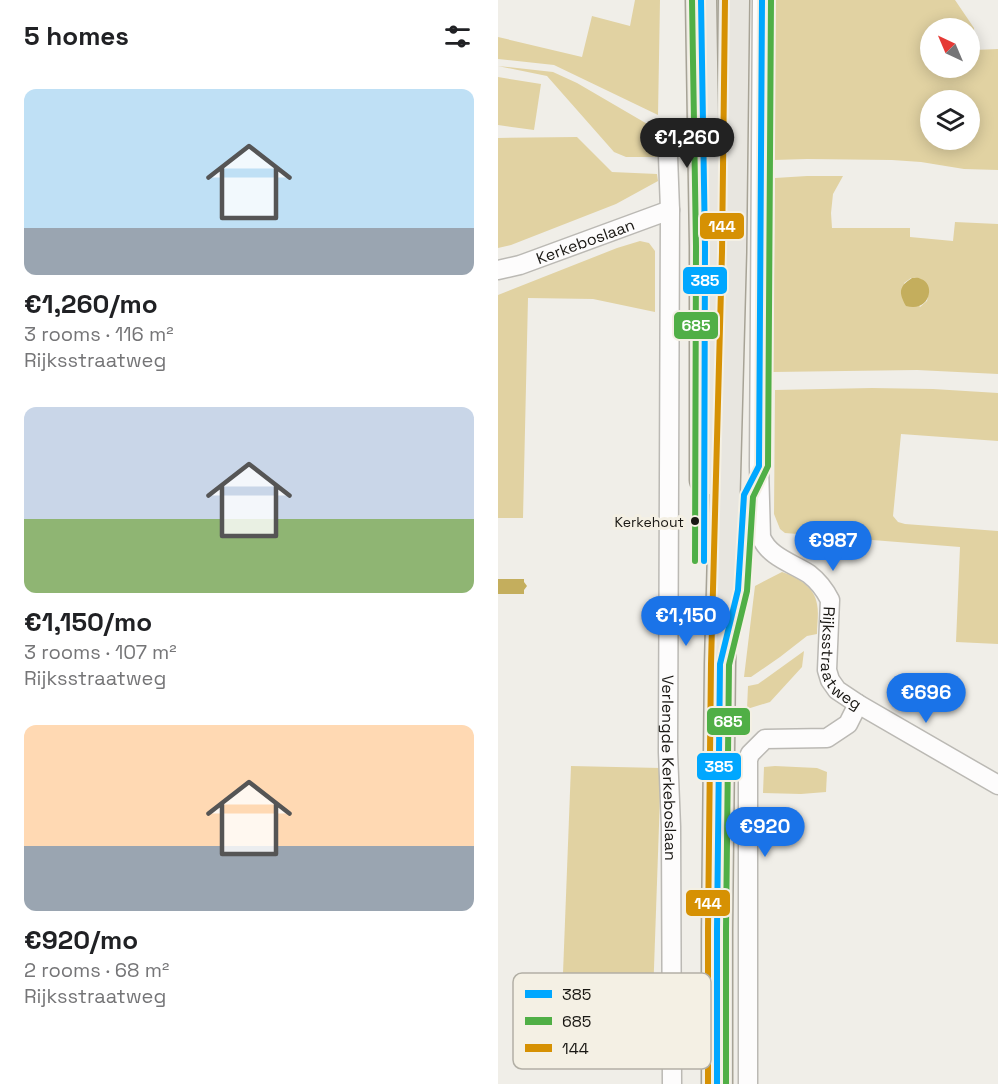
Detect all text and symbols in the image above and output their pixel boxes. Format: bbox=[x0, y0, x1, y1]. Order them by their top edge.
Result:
north arrow bbox=[920, 18, 980, 78]
map controls bbox=[920, 18, 980, 150]
text: 5 homes bbox=[24, 19, 129, 53]
icon: filters bbox=[441, 20, 474, 53]
button: layers bbox=[920, 90, 980, 150]
pin: €1,260 bbox=[638, 118, 736, 169]
text: €1,260 bbox=[654, 124, 720, 150]
icon: home bbox=[195, 128, 303, 236]
line badge: 144 bbox=[699, 212, 745, 240]
street label: Kerkeboslaan bbox=[533, 214, 638, 269]
text: 144 bbox=[708, 216, 736, 237]
line badge: 385 bbox=[682, 266, 728, 295]
text: 385 bbox=[691, 270, 720, 291]
text: €1,260/mo bbox=[24, 287, 158, 321]
line badge: 685 bbox=[673, 311, 719, 340]
text: 685 bbox=[681, 315, 711, 336]
text: 3 rooms · 116 m² bbox=[24, 321, 174, 347]
text: Rijksstraatweg bbox=[24, 347, 166, 373]
icon: home bbox=[195, 446, 303, 554]
place label: Kerkehout bbox=[614, 513, 684, 531]
marker: Kerkehout bbox=[689, 515, 701, 527]
pin: €987 bbox=[797, 521, 869, 572]
text: €987 bbox=[809, 527, 857, 553]
pin: €1,150 bbox=[637, 596, 735, 647]
text: €1,150 bbox=[655, 602, 717, 628]
text: €1,150/mo bbox=[24, 605, 152, 639]
street label: Rijksstraatweg bbox=[816, 606, 866, 715]
text: 3 rooms · 107 m² bbox=[24, 639, 177, 665]
text: Rijksstraatweg bbox=[24, 665, 166, 691]
pin: €696 bbox=[890, 673, 962, 724]
street label: Verlengde Kerkeboslaan bbox=[657, 675, 681, 861]
text: €696 bbox=[901, 679, 951, 705]
line badge: 685 bbox=[706, 707, 751, 736]
text: 685 bbox=[713, 711, 743, 732]
line badge: 385 bbox=[696, 752, 742, 781]
text: 385 bbox=[705, 756, 734, 777]
icon: home bbox=[195, 764, 303, 872]
pin: €920 bbox=[729, 807, 801, 858]
text: €920 bbox=[740, 813, 790, 839]
line badge: 144 bbox=[685, 889, 731, 917]
text: 144 bbox=[694, 893, 722, 914]
text: €920/mo bbox=[24, 923, 138, 957]
text: 2 rooms · 68 m² bbox=[24, 957, 169, 983]
legend bbox=[513, 973, 711, 1069]
text: Rijksstraatweg bbox=[24, 983, 166, 1009]
text: 385 bbox=[562, 984, 591, 1005]
text: 685 bbox=[562, 1011, 591, 1032]
text: 144 bbox=[562, 1038, 589, 1059]

